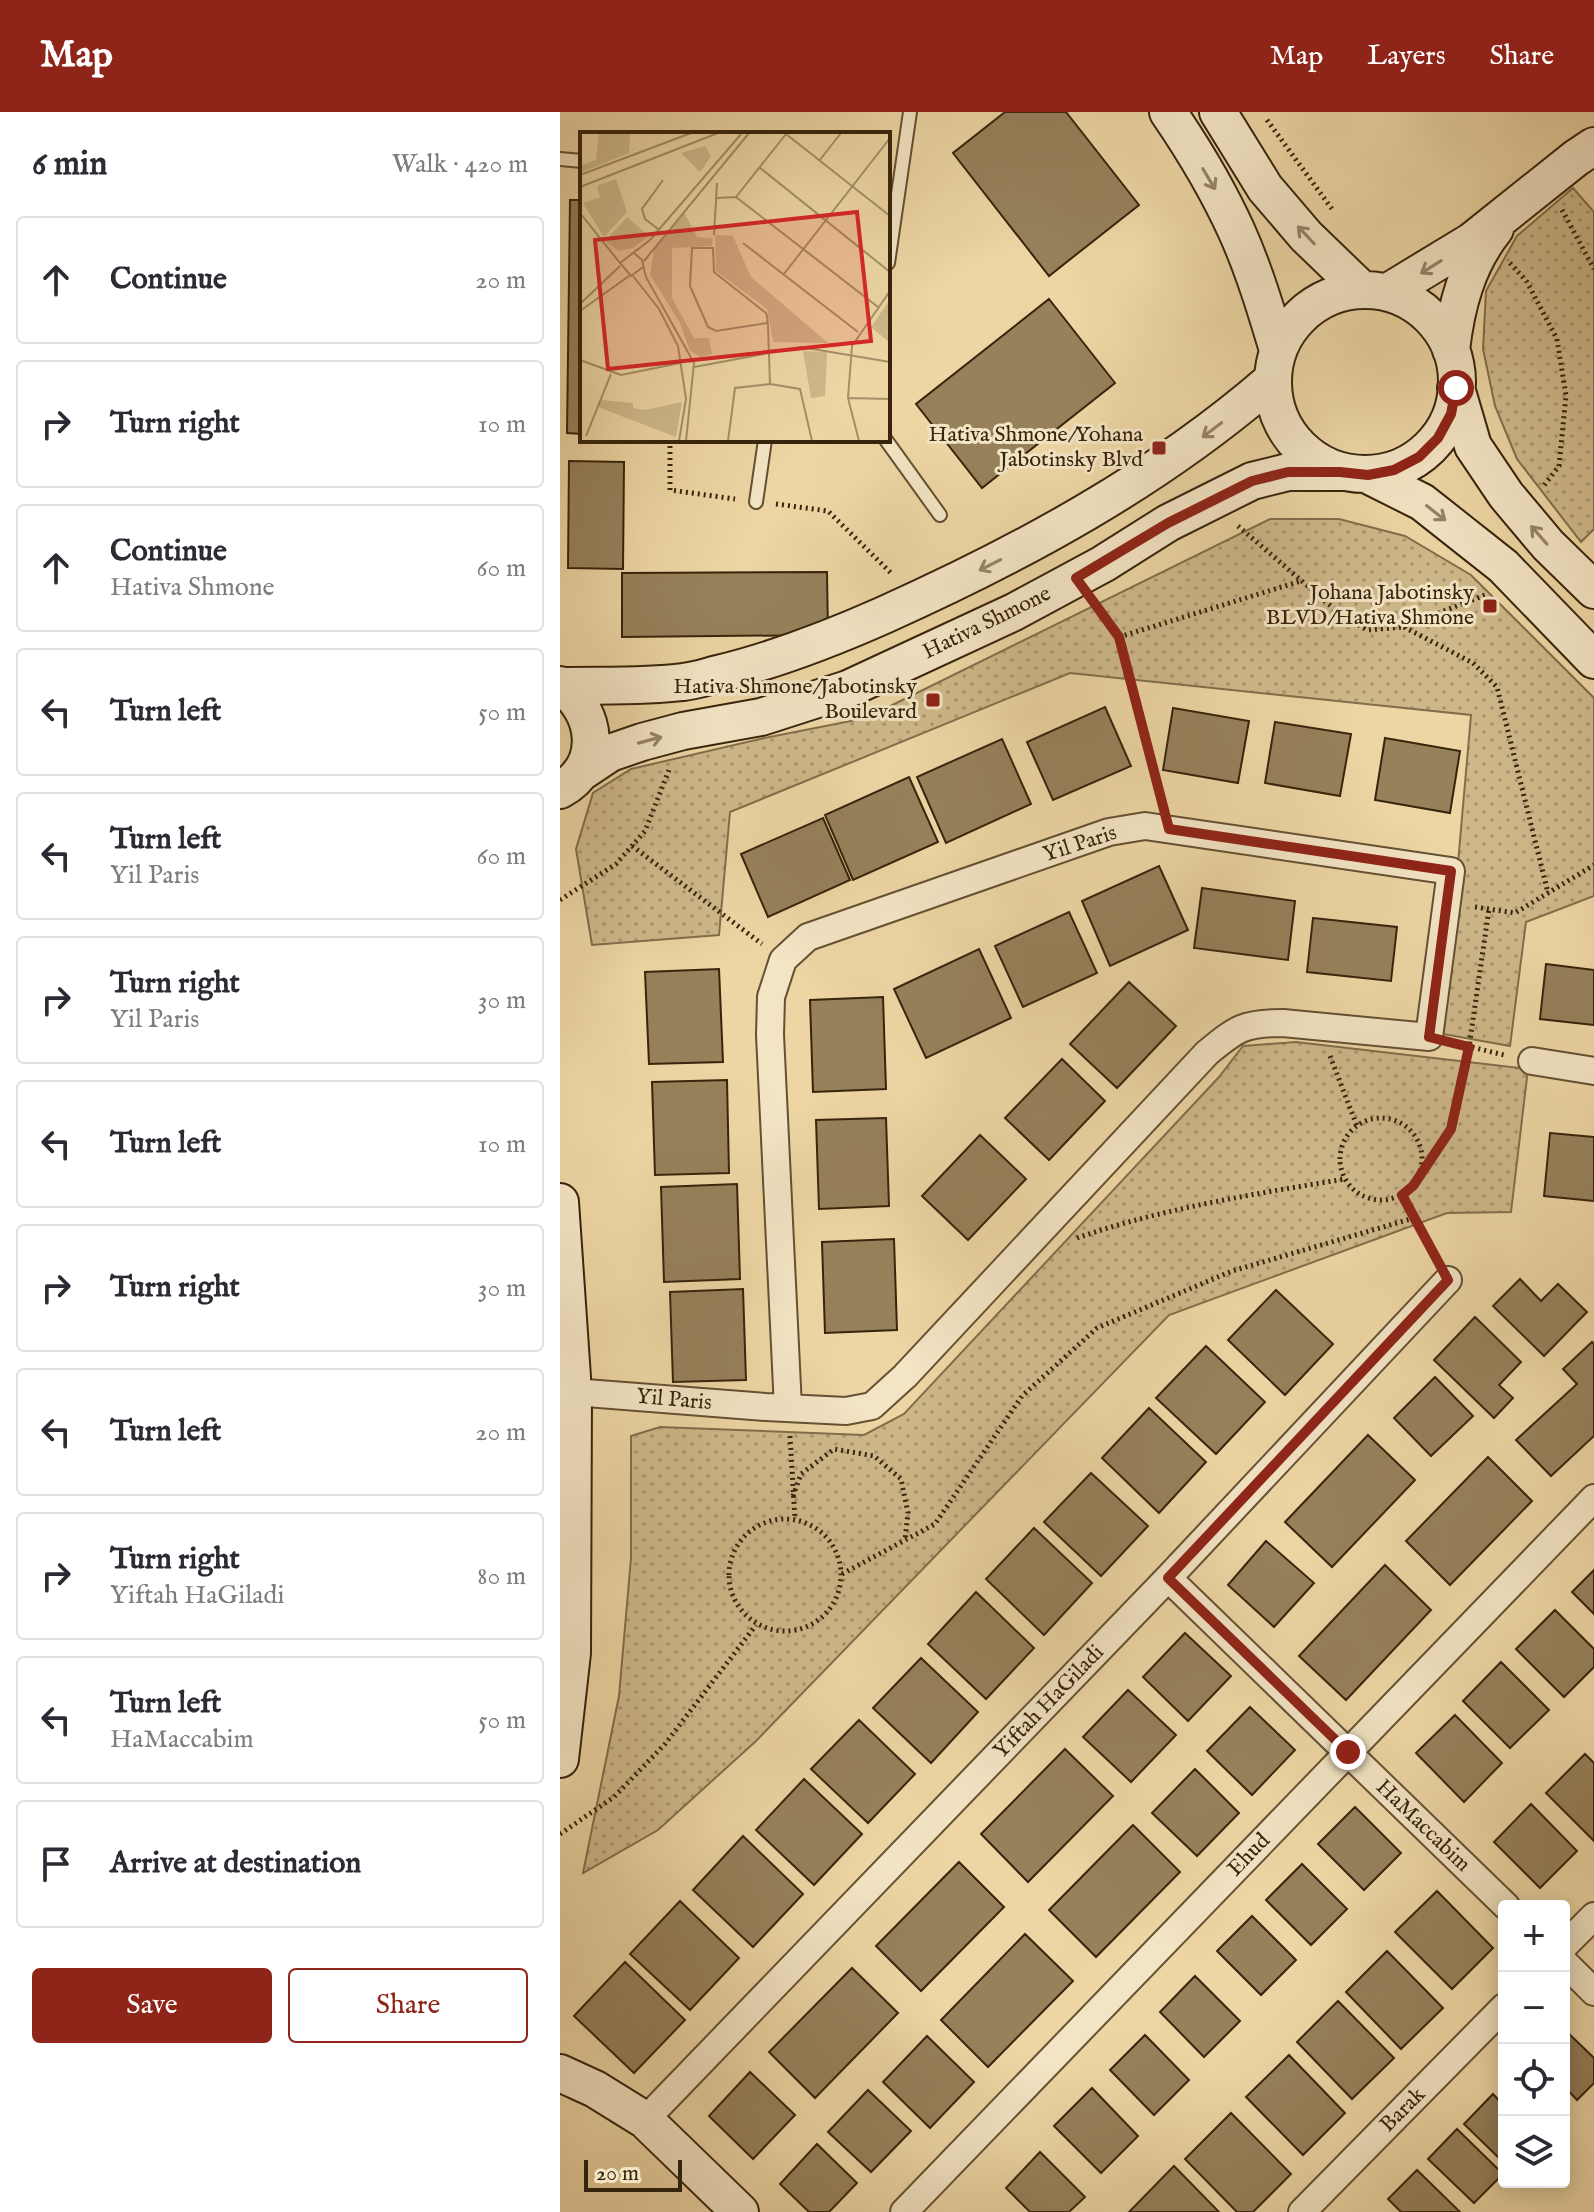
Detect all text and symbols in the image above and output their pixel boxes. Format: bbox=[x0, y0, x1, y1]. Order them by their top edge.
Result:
text: Map bbox=[40, 32, 113, 80]
text: Map bbox=[1270, 39, 1323, 74]
text: Layers bbox=[1367, 39, 1446, 74]
text: Share bbox=[1490, 39, 1554, 74]
inset map bbox=[580, 132, 890, 442]
text: 6 min bbox=[32, 143, 107, 186]
text: Walk · 420 m bbox=[392, 148, 528, 181]
one-way arrow bbox=[1201, 167, 1217, 190]
one-way arrow bbox=[1296, 225, 1315, 245]
icon: ahead bbox=[34, 258, 78, 302]
one-way arrow bbox=[1420, 258, 1442, 275]
text: Continue bbox=[110, 261, 227, 299]
text: 20 m bbox=[475, 264, 526, 297]
route start bbox=[1438, 370, 1474, 406]
icon: right bbox=[34, 402, 78, 446]
text: Turn right bbox=[110, 405, 240, 443]
text: 10 m bbox=[478, 408, 526, 441]
place label: Hativa Shmone/Yohana Jabotinsky Blvd bbox=[928, 421, 1143, 474]
one-way arrow bbox=[1202, 421, 1223, 438]
marker: Hativa Shmone/Yohana Jabotinsky Blvd bbox=[1150, 439, 1168, 457]
one-way arrow bbox=[1425, 504, 1446, 521]
one-way arrow bbox=[1530, 525, 1548, 545]
text: Continue bbox=[110, 533, 227, 571]
icon: ahead bbox=[34, 546, 78, 590]
text: 60 m bbox=[477, 552, 526, 585]
one-way arrow bbox=[979, 558, 1003, 574]
text: Hativa Shmone bbox=[110, 571, 275, 604]
place label: Johana Jabotinsky BLVD/Hativa Shmone bbox=[1266, 579, 1474, 632]
street label: Hativa Shmone bbox=[918, 580, 1056, 666]
marker: Johana Jabotinsky BLVD/Hativa Shmone bbox=[1481, 597, 1499, 615]
place label: Hativa Shmone/Jabotinsky Boulevard bbox=[673, 673, 917, 726]
icon: left bbox=[34, 690, 78, 734]
marker: Hativa Shmone/Jabotinsky Boulevard bbox=[924, 691, 942, 709]
text: Turn left bbox=[110, 693, 221, 731]
text: 50 m bbox=[478, 696, 526, 729]
one-way arrow bbox=[636, 732, 662, 747]
street label: Yil Paris bbox=[1040, 819, 1120, 869]
text: Turn left bbox=[110, 821, 221, 859]
icon: left bbox=[34, 834, 78, 878]
text: 60 m bbox=[477, 840, 526, 873]
text: Yil Paris bbox=[110, 859, 199, 892]
text: Turn right bbox=[110, 965, 240, 1003]
icon: right bbox=[34, 978, 78, 1022]
text: 30 m bbox=[478, 984, 526, 1017]
text: Yil Paris bbox=[110, 1003, 199, 1036]
icon: left bbox=[34, 1122, 78, 1166]
text: Turn left bbox=[110, 1125, 221, 1163]
text: 10 m bbox=[478, 1128, 526, 1161]
icon: right bbox=[34, 1266, 78, 1310]
text: Turn right bbox=[110, 1269, 240, 1307]
text: 30 m bbox=[478, 1272, 526, 1305]
street label: Yil Paris bbox=[635, 1383, 713, 1417]
icon: left bbox=[34, 1410, 78, 1454]
text: Turn left bbox=[110, 1413, 221, 1451]
text: 20 m bbox=[475, 1416, 526, 1449]
text: Turn right bbox=[110, 1541, 240, 1579]
icon: right bbox=[34, 1554, 78, 1598]
text: 80 m bbox=[477, 1560, 526, 1593]
text: Yiftah HaGiladi bbox=[110, 1579, 284, 1612]
street label: Yiftah HaGiladi bbox=[988, 1639, 1110, 1765]
text: Turn left bbox=[110, 1685, 221, 1723]
icon: left bbox=[34, 1698, 78, 1742]
text: 50 m bbox=[478, 1704, 526, 1737]
text: HaMaccabim bbox=[110, 1723, 254, 1756]
route end bbox=[1330, 1734, 1366, 1770]
street label: HaMaccabim bbox=[1370, 1774, 1476, 1878]
street label: Ehud bbox=[1222, 1827, 1277, 1883]
icon: arrive bbox=[34, 1842, 78, 1886]
text: Arrive at destination bbox=[110, 1845, 361, 1883]
map controls bbox=[1498, 1900, 1570, 2188]
button: + bbox=[1498, 1900, 1570, 1972]
button: Save bbox=[32, 1968, 272, 2043]
button: Share bbox=[288, 1968, 528, 2043]
button: − bbox=[1498, 1972, 1570, 2044]
button: locate bbox=[1498, 2044, 1570, 2116]
street label: Barak bbox=[1374, 2081, 1432, 2139]
button: layers bbox=[1498, 2116, 1570, 2188]
scale bar bbox=[584, 2156, 682, 2192]
text: 20 m bbox=[596, 2160, 639, 2188]

